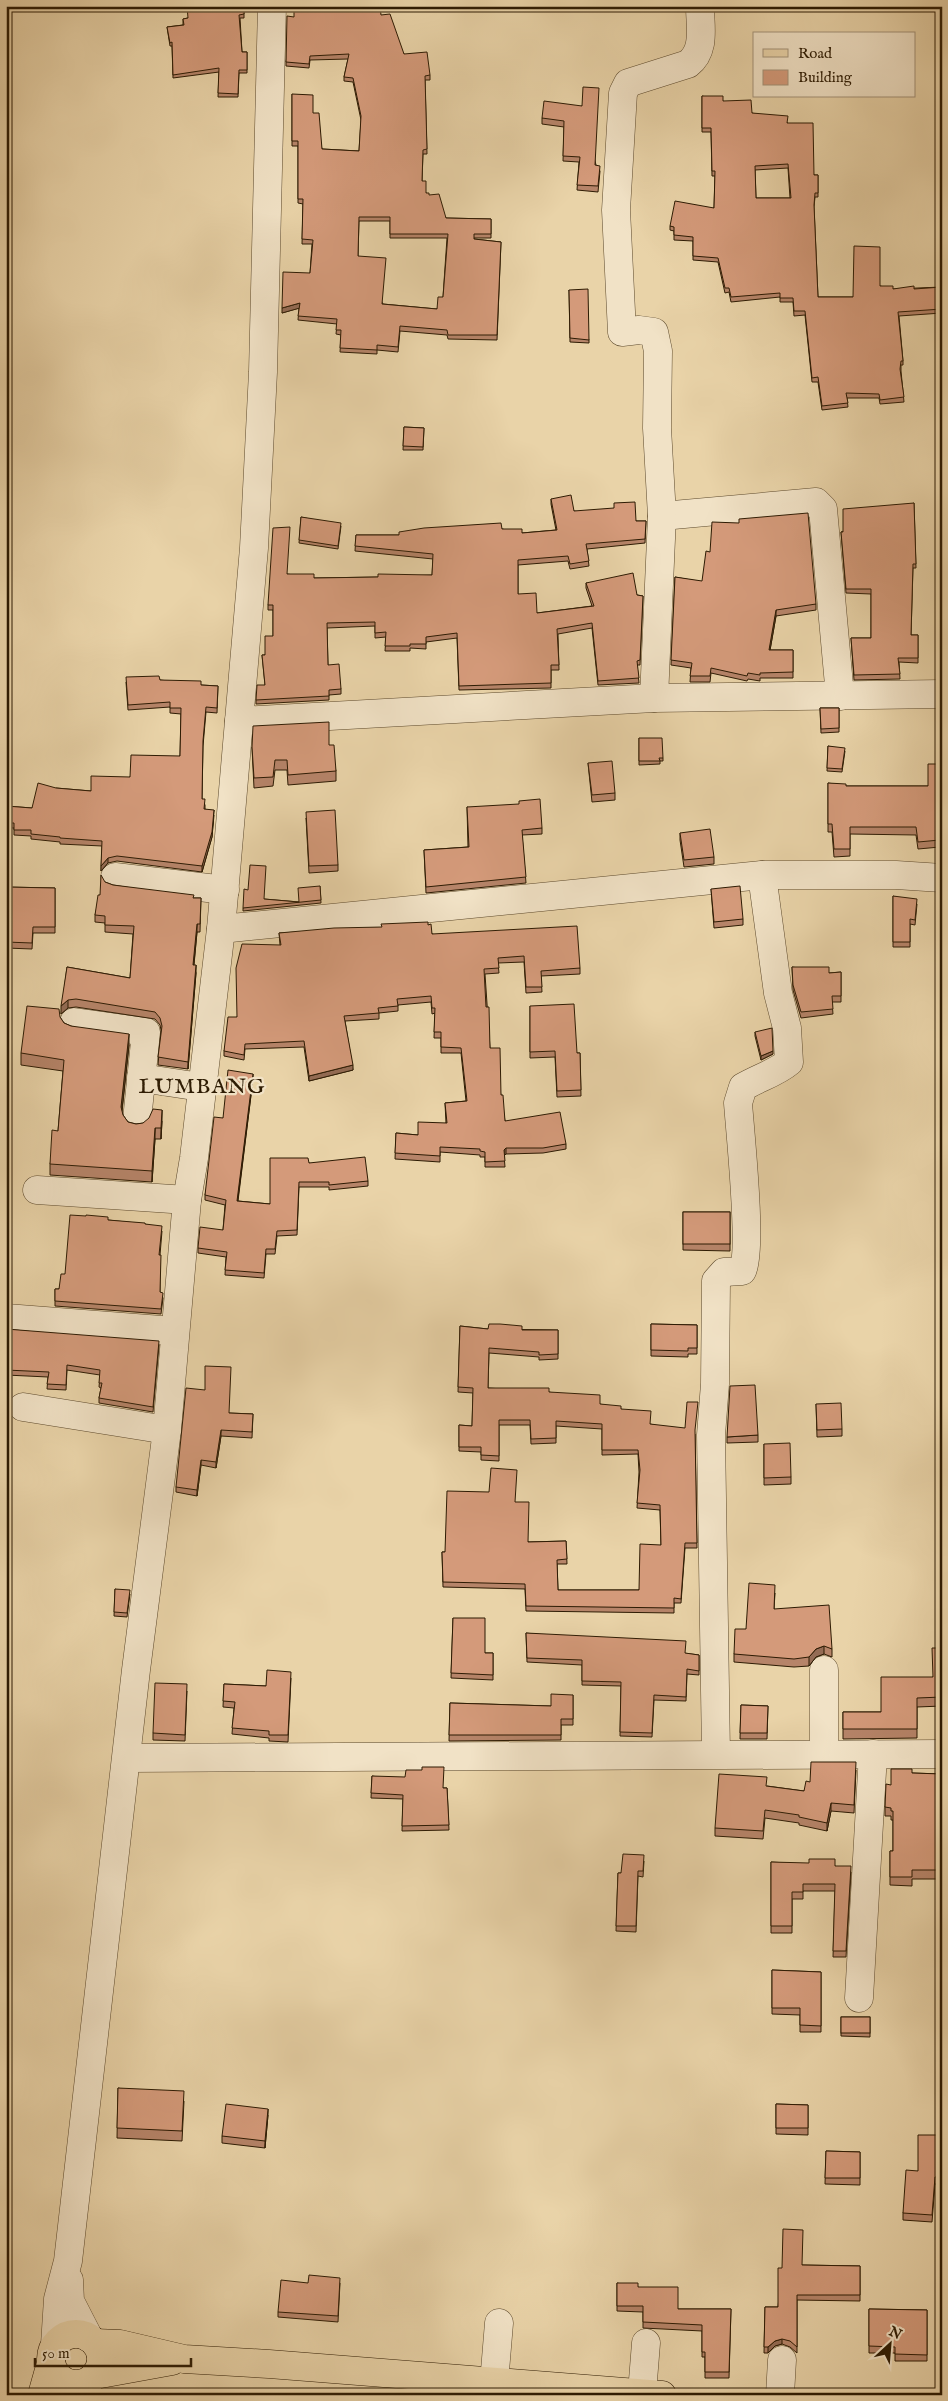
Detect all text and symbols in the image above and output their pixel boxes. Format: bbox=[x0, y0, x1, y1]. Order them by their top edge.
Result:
legend bbox=[753, 32, 916, 98]
text: Road bbox=[798, 44, 833, 63]
text: Building bbox=[798, 68, 853, 87]
district label: LUMBANG bbox=[138, 1073, 266, 1101]
north arrow bbox=[866, 2318, 916, 2368]
text: N bbox=[885, 2322, 905, 2344]
scale bar bbox=[35, 2336, 191, 2368]
text: 50 m bbox=[42, 2344, 70, 2363]

